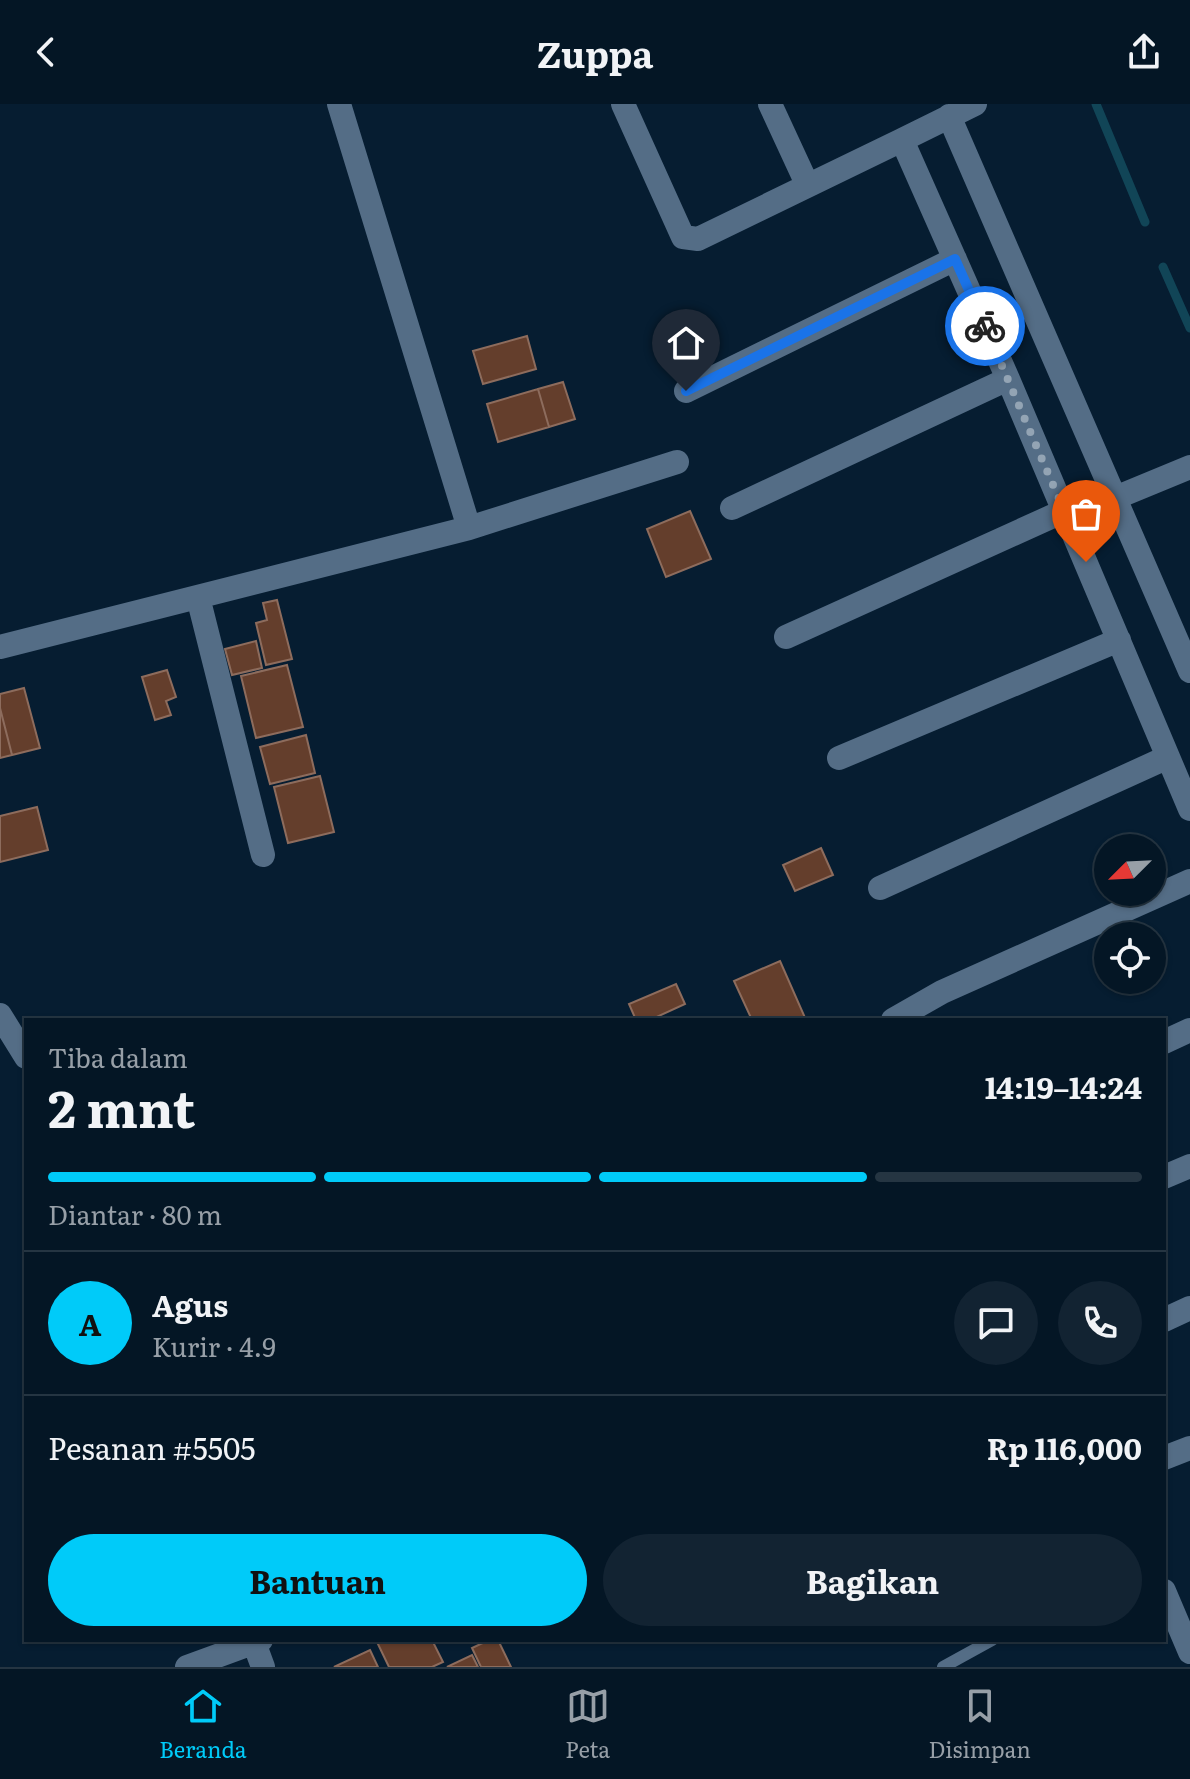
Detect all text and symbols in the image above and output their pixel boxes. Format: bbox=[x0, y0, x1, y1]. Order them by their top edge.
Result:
text: Zuppa bbox=[537, 26, 653, 79]
icon: back bbox=[24, 30, 68, 74]
icon: share bbox=[1122, 30, 1166, 74]
courier bbox=[945, 286, 1025, 366]
icon: bike bbox=[963, 304, 1007, 348]
pin bbox=[652, 309, 720, 391]
icon: home bbox=[664, 321, 708, 365]
pin bbox=[1052, 480, 1120, 562]
icon: bag bbox=[1064, 492, 1108, 536]
north arrow bbox=[1094, 834, 1166, 906]
map controls bbox=[1094, 834, 1166, 994]
button: locate bbox=[1094, 922, 1166, 994]
text: Tiba dalam bbox=[48, 1037, 188, 1076]
text: 14:19–14:24 bbox=[985, 1064, 1142, 1108]
text: 2 mnt bbox=[48, 1067, 195, 1144]
text: Diantar · 80 m bbox=[48, 1194, 222, 1233]
button: chat bbox=[954, 1281, 1038, 1365]
button: phone bbox=[1058, 1281, 1142, 1365]
text: Agus bbox=[152, 1282, 228, 1326]
text: A bbox=[79, 1301, 101, 1345]
text: Kurir · 4.9 bbox=[152, 1326, 276, 1365]
text: Pesanan #5505 bbox=[48, 1425, 255, 1469]
text: Rp 116,000 bbox=[987, 1425, 1142, 1469]
button: Bantuan bbox=[48, 1534, 587, 1626]
button: Bagikan bbox=[603, 1534, 1142, 1626]
tab: Beranda bbox=[159, 1684, 247, 1765]
tab: Peta bbox=[565, 1684, 610, 1765]
tab: Disimpan bbox=[928, 1684, 1031, 1765]

